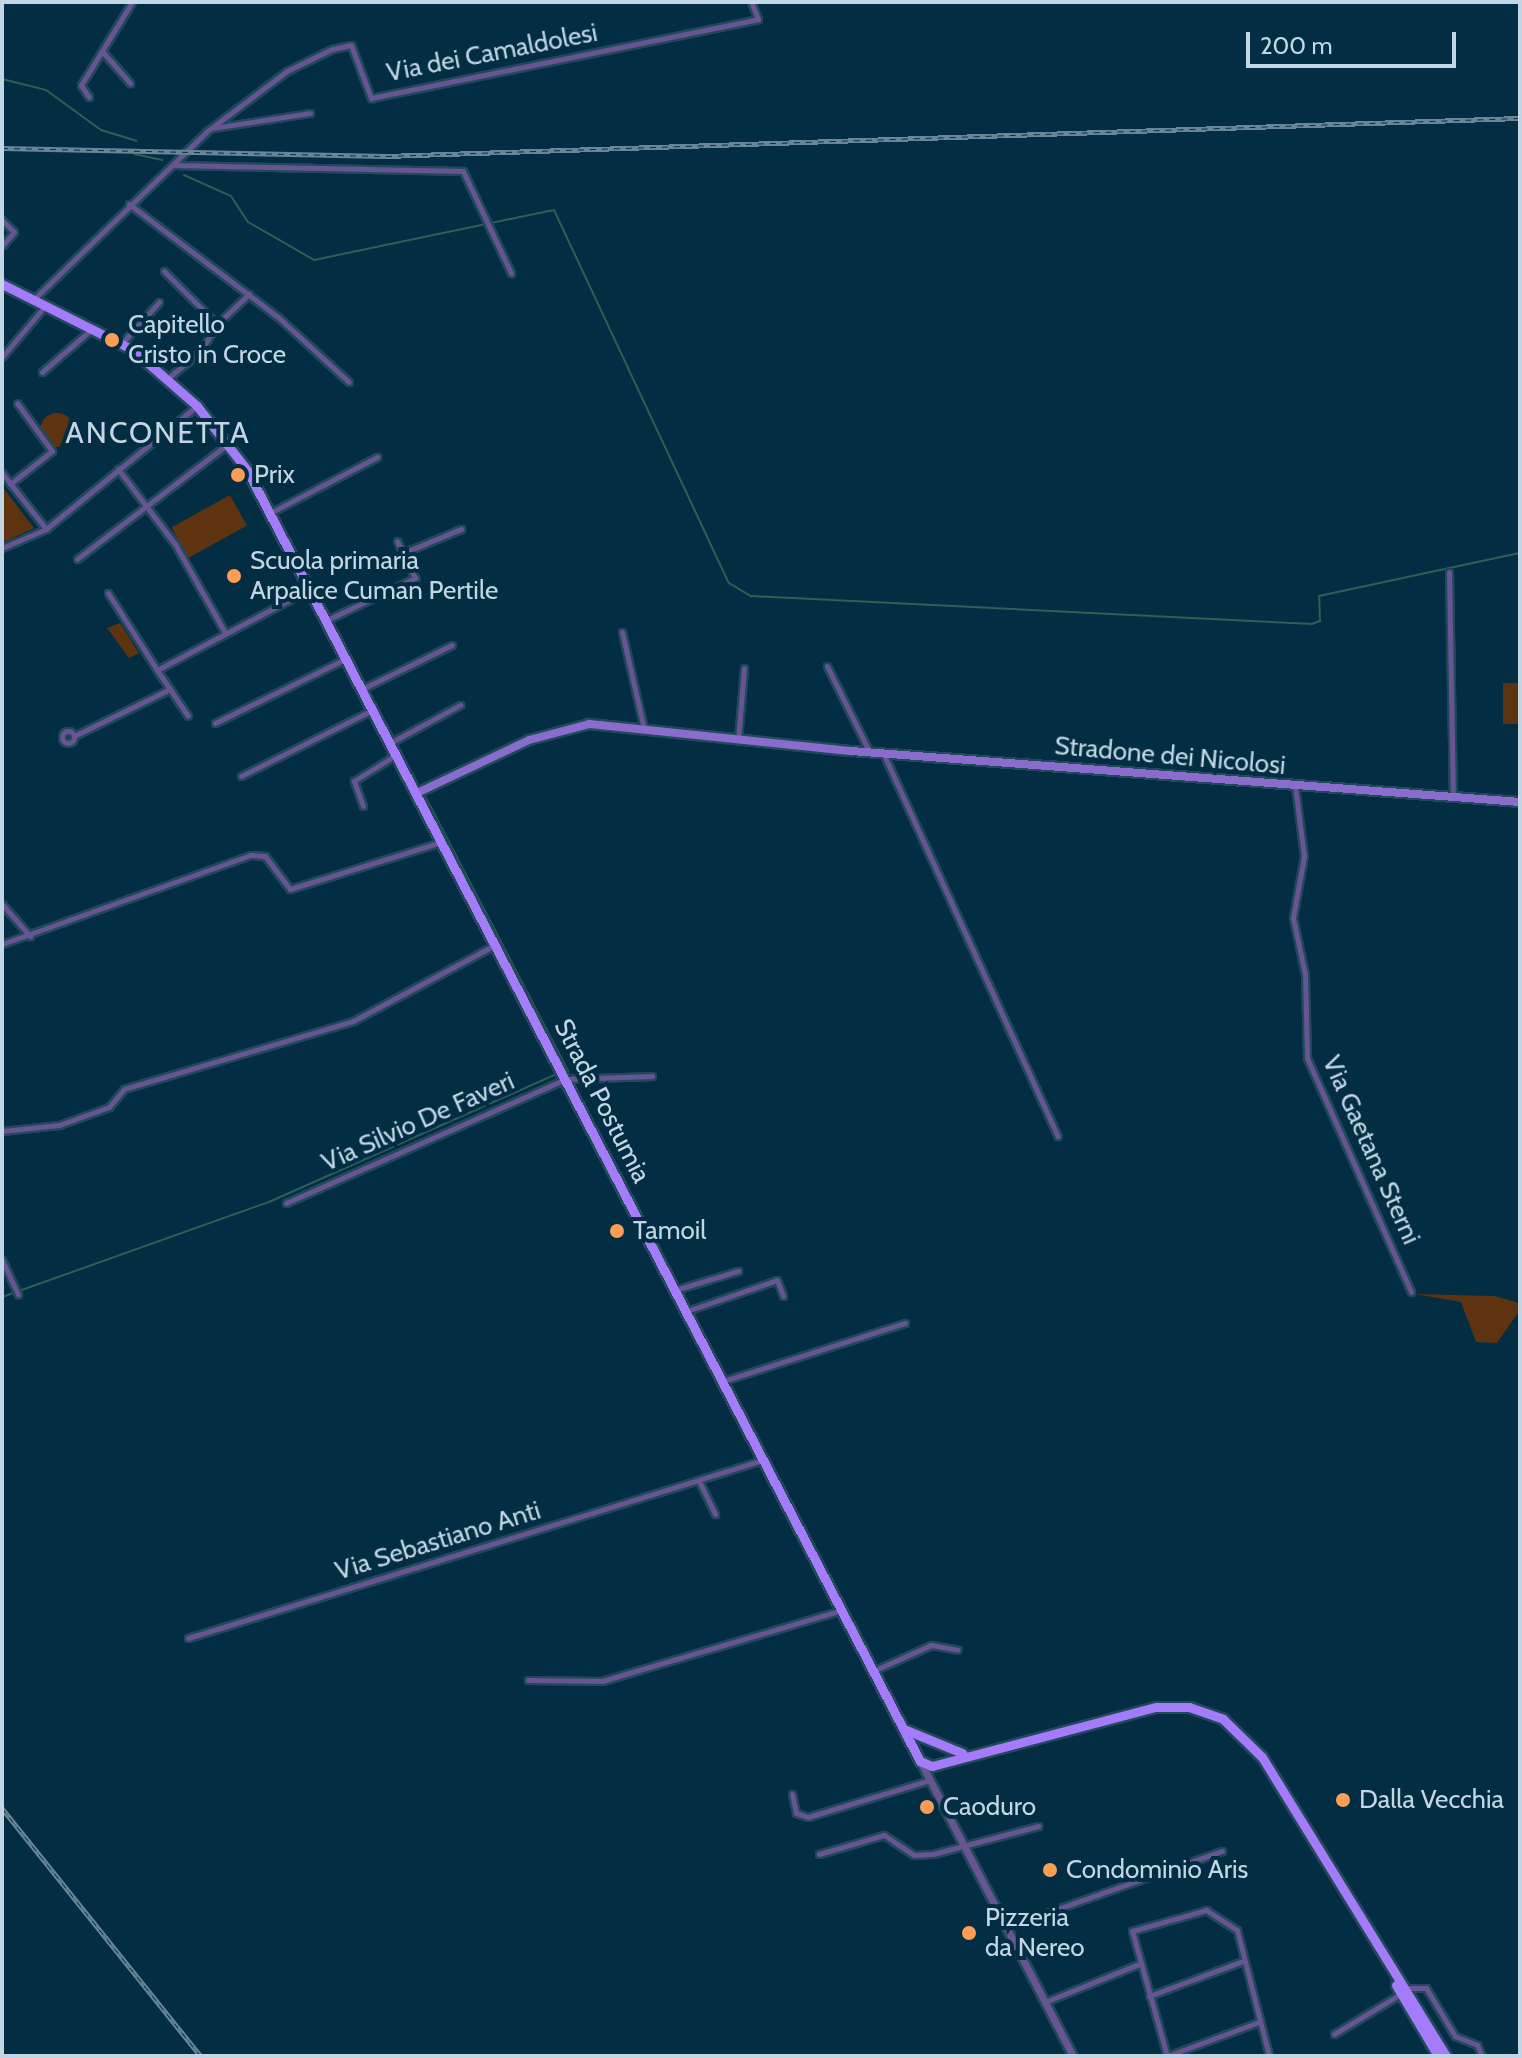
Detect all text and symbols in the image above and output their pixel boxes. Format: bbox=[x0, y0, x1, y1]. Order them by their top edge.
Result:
scale bar bbox=[1250, 16, 1460, 66]
street label: Via dei Camaldolesi bbox=[384, 17, 600, 89]
text: 200 m bbox=[1260, 31, 1333, 60]
place label: Capitello Cristo in Croce bbox=[128, 309, 286, 370]
marker: Capitello Cristo in Croce bbox=[103, 331, 121, 349]
district label: ANCONETTA bbox=[65, 415, 251, 451]
place label: Prix bbox=[254, 459, 295, 491]
marker: Prix bbox=[229, 466, 247, 484]
place label: Scuola primaria Arpalice Cuman Pertile bbox=[250, 545, 498, 606]
marker: Scuola primaria Arpalice Cuman Pertile bbox=[225, 567, 243, 585]
street label: Stradone dei Nicolosi bbox=[1053, 730, 1287, 782]
street label: Strada Postumia bbox=[547, 1014, 657, 1188]
street label: Via Gaetana Sterni bbox=[1315, 1051, 1427, 1249]
street label: Via Silvio De Faveri bbox=[317, 1066, 519, 1178]
place label: Tamoil bbox=[633, 1215, 707, 1247]
marker: Tamoil bbox=[608, 1222, 626, 1240]
street label: Via Sebastiano Anti bbox=[332, 1495, 544, 1587]
place label: Dalla Vecchia bbox=[1359, 1784, 1504, 1816]
place label: Caoduro bbox=[943, 1791, 1036, 1823]
marker: Dalla Vecchia bbox=[1334, 1791, 1352, 1809]
marker: Caoduro bbox=[918, 1798, 936, 1816]
place label: Condominio Aris bbox=[1066, 1854, 1248, 1886]
marker: Condominio Aris bbox=[1041, 1861, 1059, 1879]
place label: Pizzeria da Nereo bbox=[985, 1902, 1085, 1964]
marker: Pizzeria da Nereo bbox=[960, 1924, 978, 1942]

